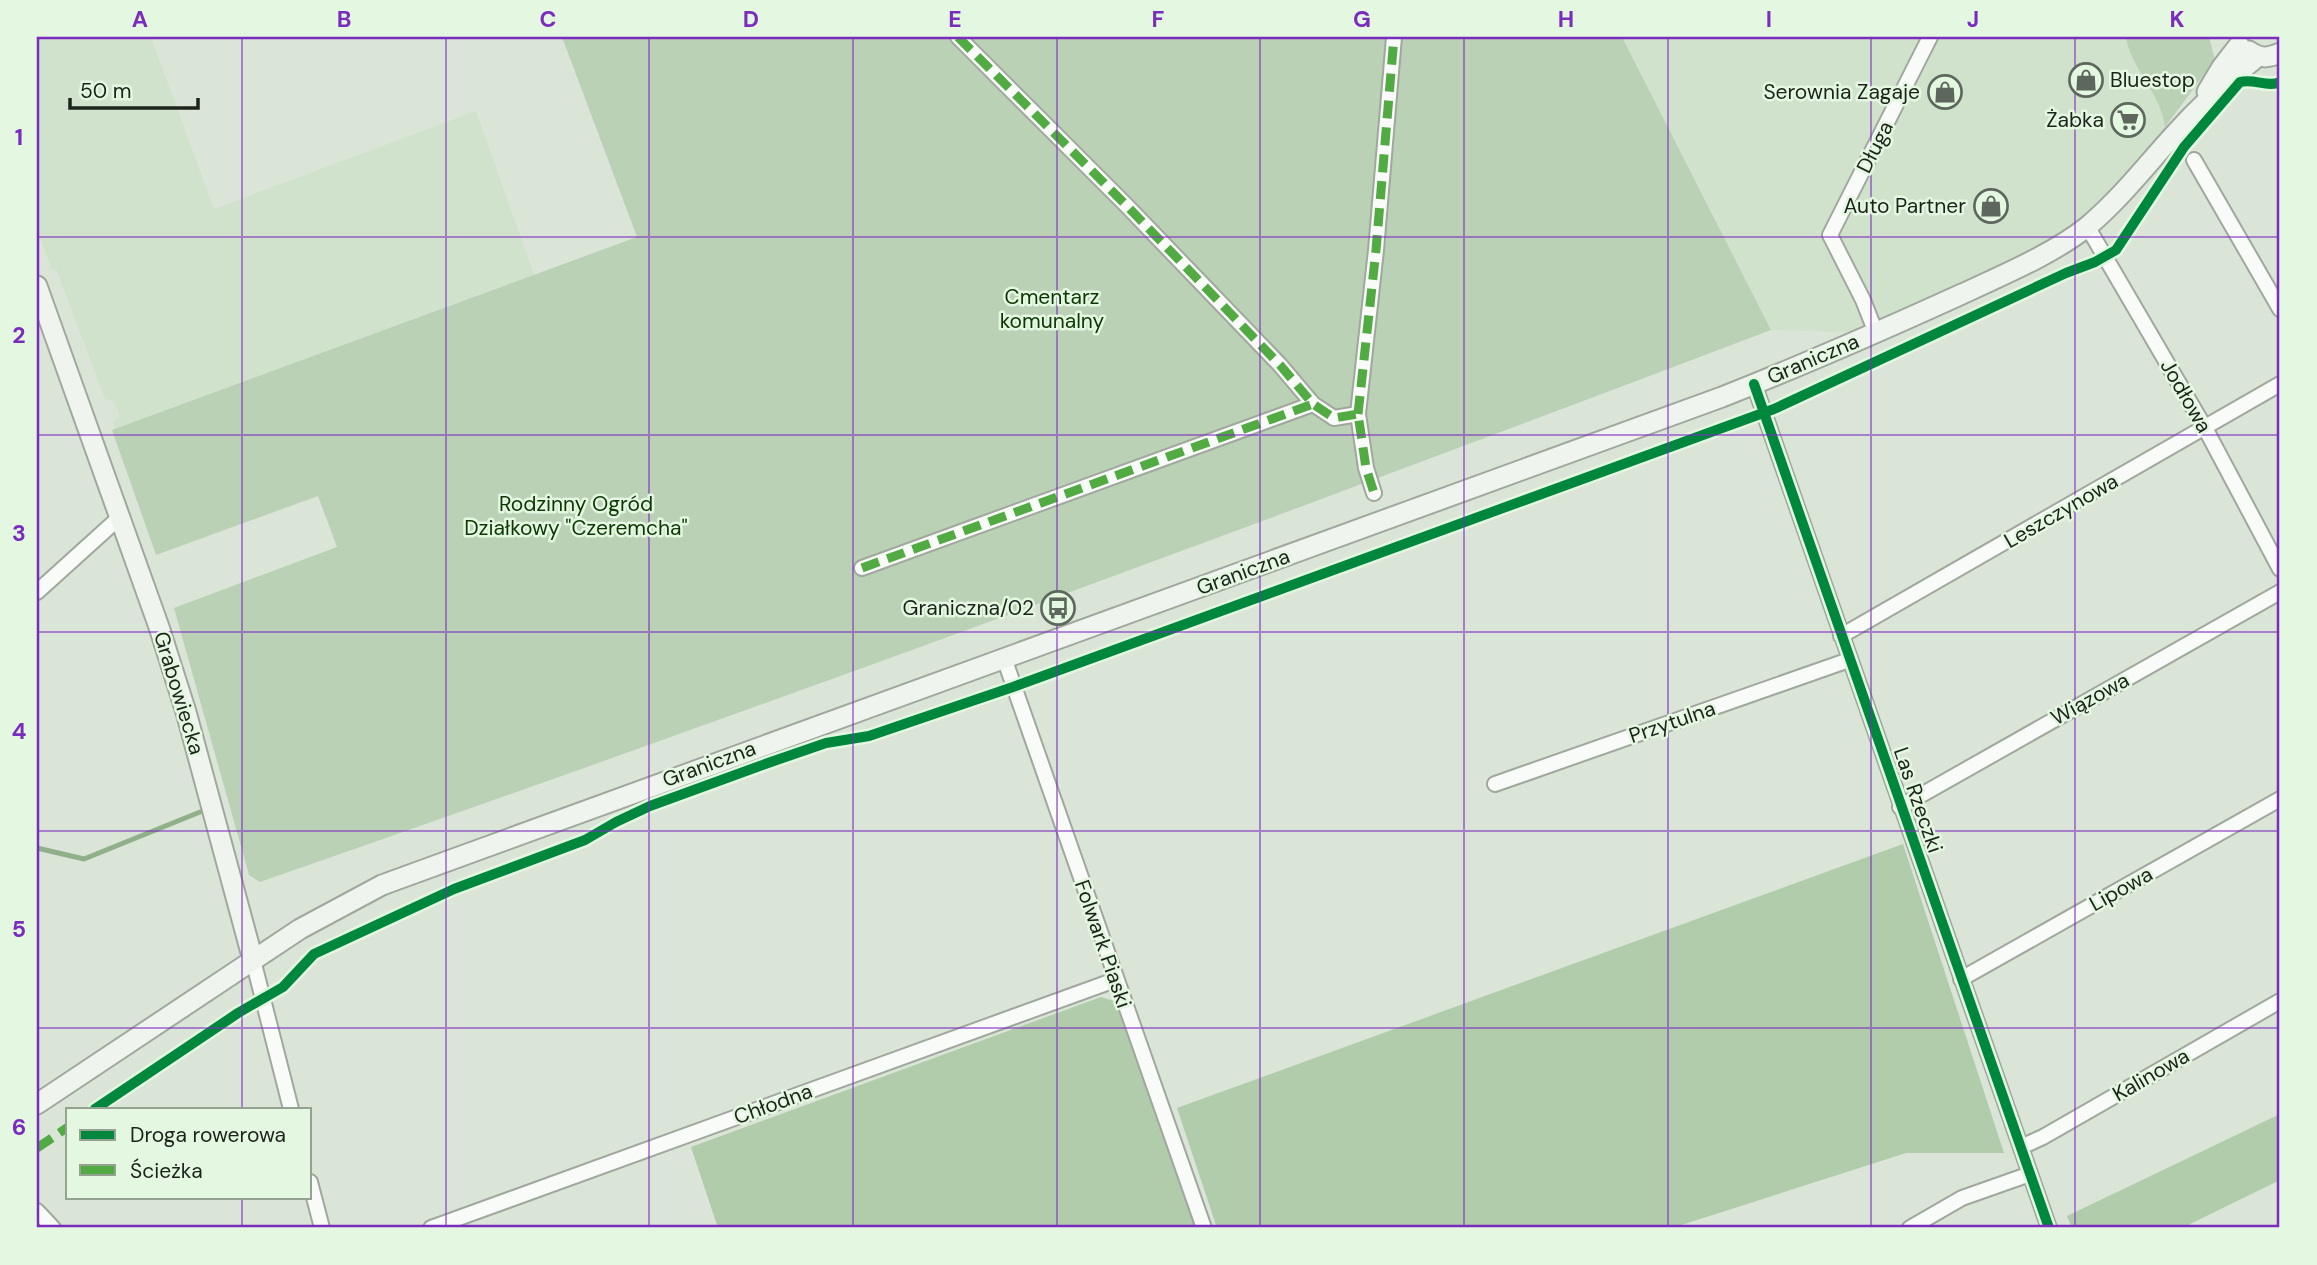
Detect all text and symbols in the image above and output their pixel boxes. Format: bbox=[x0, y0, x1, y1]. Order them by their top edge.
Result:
text: A bbox=[132, 4, 148, 34]
text: B bbox=[337, 4, 351, 34]
text: C bbox=[540, 4, 556, 34]
text: D bbox=[743, 4, 759, 34]
text: E bbox=[948, 4, 962, 34]
text: F bbox=[1152, 4, 1165, 34]
text: G bbox=[1353, 4, 1371, 34]
text: H bbox=[1558, 4, 1574, 34]
text: I bbox=[1766, 4, 1772, 34]
text: J bbox=[1967, 4, 1979, 34]
text: K bbox=[2169, 4, 2185, 34]
shop icon: Bluestop bbox=[2067, 61, 2105, 99]
scale bar bbox=[70, 66, 198, 110]
place label: Bluestop bbox=[2110, 66, 2195, 94]
shop icon: Serownia Zagaje bbox=[1926, 73, 1964, 111]
text: 50 m bbox=[80, 77, 131, 105]
place label: Serownia Zagaje bbox=[1763, 78, 1920, 106]
supermarket icon: Żabka bbox=[2109, 101, 2147, 139]
place label: Żabka bbox=[2046, 106, 2104, 134]
street label: Długa bbox=[1850, 116, 1900, 178]
text: 1 bbox=[15, 122, 23, 152]
shop icon: Auto Partner bbox=[1972, 187, 2010, 225]
place label: Auto Partner bbox=[1843, 192, 1966, 220]
park label: Cmentarz komunalny bbox=[1000, 283, 1105, 335]
text: 2 bbox=[12, 320, 26, 350]
street label: Graniczna bbox=[1763, 327, 1863, 391]
street label: Jodłowa bbox=[2154, 354, 2218, 438]
street label: Leszczynowa bbox=[1999, 467, 2123, 555]
park label: Rodzinny Ogród Działkowy "Czeremcha" bbox=[464, 490, 688, 542]
text: 3 bbox=[12, 518, 26, 548]
street label: Graniczna bbox=[1192, 542, 1294, 602]
bus stop icon: Graniczna/02 bbox=[1039, 589, 1077, 627]
place label: Graniczna/02 bbox=[903, 594, 1034, 622]
street label: Grabowiecka bbox=[147, 628, 211, 758]
street label: Wiązowa bbox=[2046, 666, 2134, 732]
street label: Przytulna bbox=[1625, 694, 1719, 750]
text: 4 bbox=[12, 716, 27, 746]
street label: Graniczna bbox=[658, 734, 760, 794]
street label: Las Rzeczki bbox=[1887, 743, 1949, 857]
street label: Lipowa bbox=[2084, 860, 2158, 918]
street label: Folwark Piaski bbox=[1068, 876, 1138, 1012]
text: 5 bbox=[12, 914, 26, 944]
street label: Kalinowa bbox=[2108, 1042, 2194, 1108]
street label: Chłodna bbox=[730, 1077, 816, 1131]
legend bbox=[66, 1108, 312, 1198]
text: 6 bbox=[12, 1112, 26, 1142]
text: Droga rowerowa bbox=[130, 1121, 286, 1149]
text: Ścieżka bbox=[130, 1157, 203, 1185]

